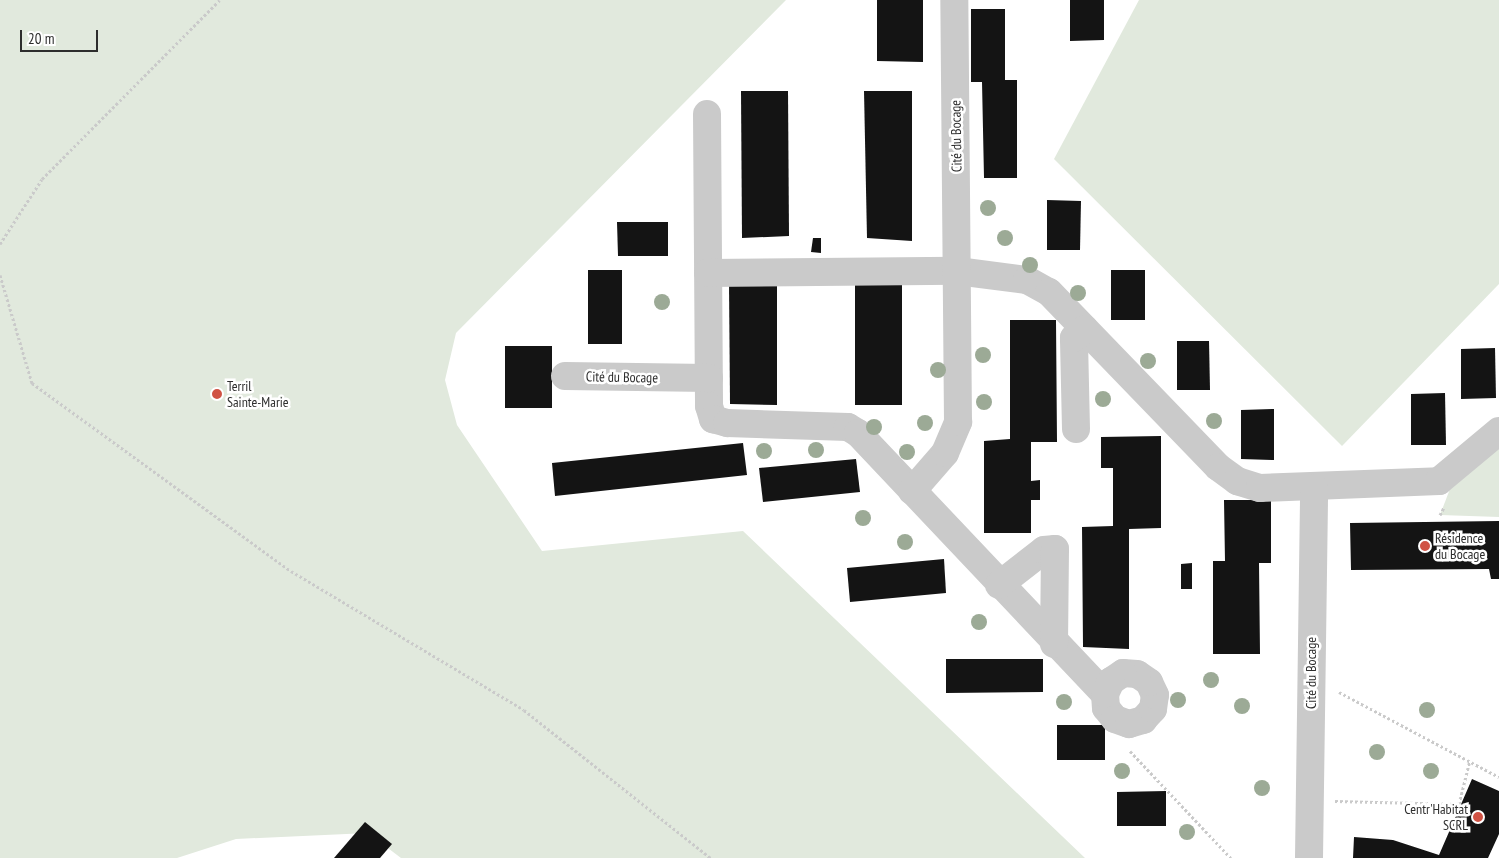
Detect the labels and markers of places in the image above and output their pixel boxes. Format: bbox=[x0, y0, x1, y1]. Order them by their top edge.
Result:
place label: Terril Sainte-Marie bbox=[227, 378, 289, 411]
marker: Terril Sainte-Marie bbox=[211, 388, 223, 400]
place label: Résidence du Bocage bbox=[1435, 530, 1485, 562]
marker: Résidence du Bocage bbox=[1419, 540, 1431, 552]
place label: Centr'Habitat SCRL bbox=[1404, 801, 1468, 834]
marker: Centr'Habitat SCRL bbox=[1472, 811, 1484, 823]

